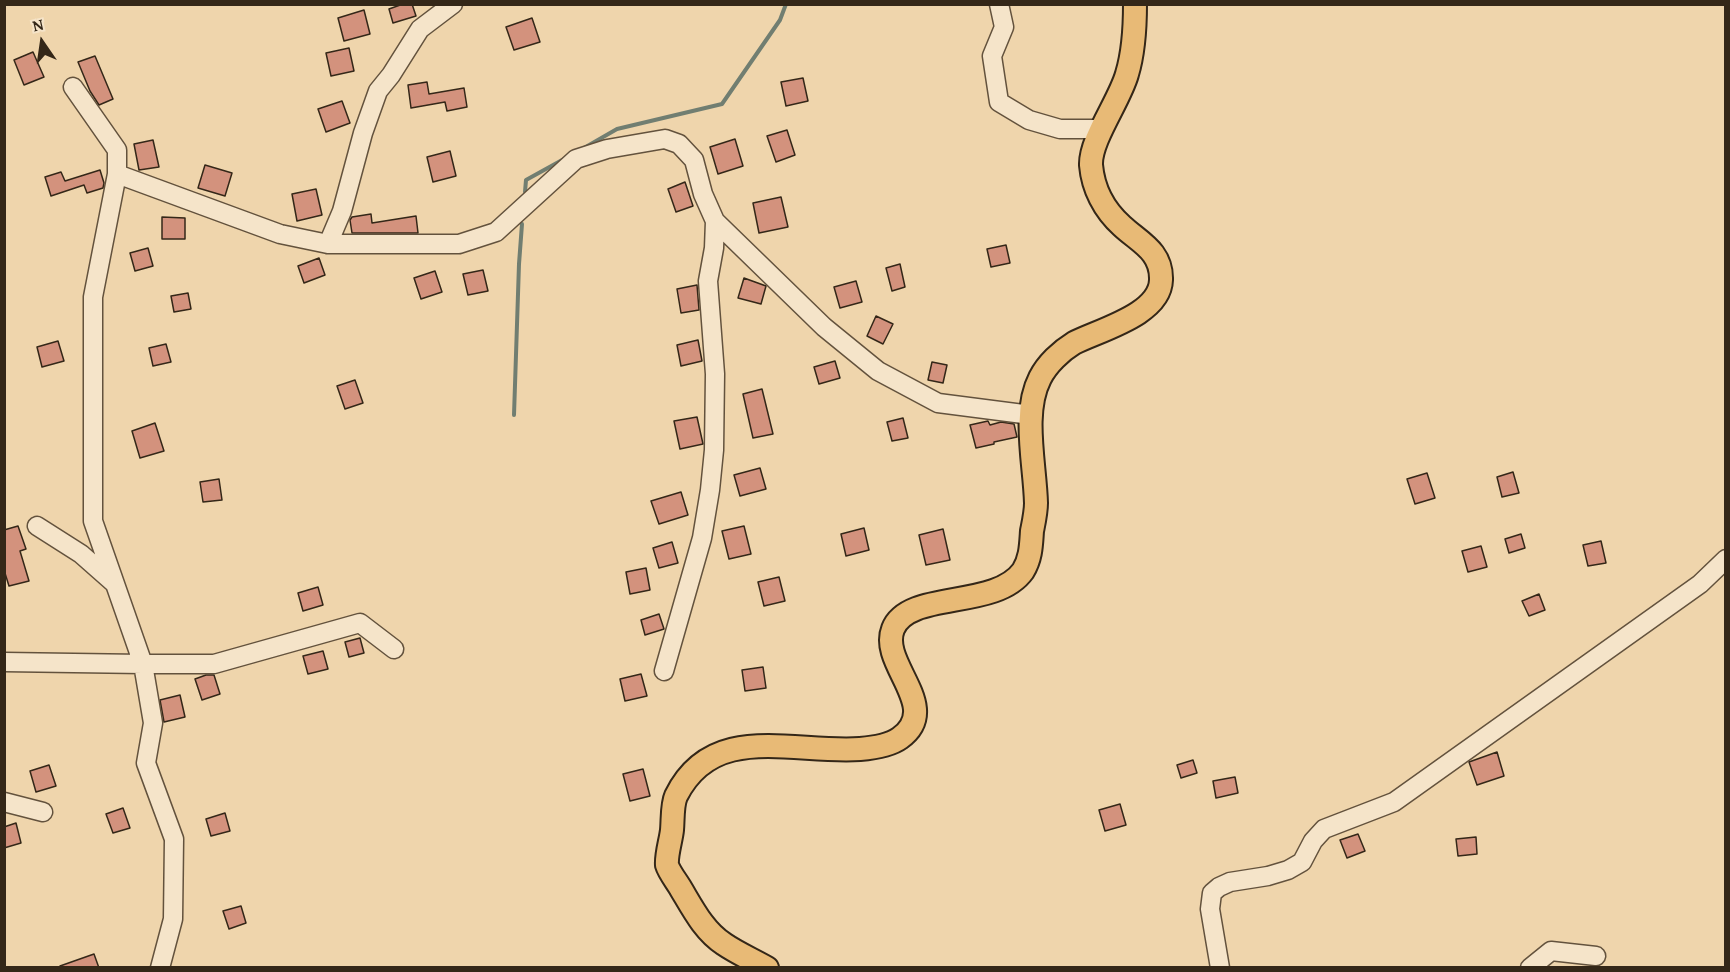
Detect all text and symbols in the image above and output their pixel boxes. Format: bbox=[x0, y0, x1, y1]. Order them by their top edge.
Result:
north arrow bbox=[12, 12, 72, 72]
text: N bbox=[30, 12, 46, 37]

